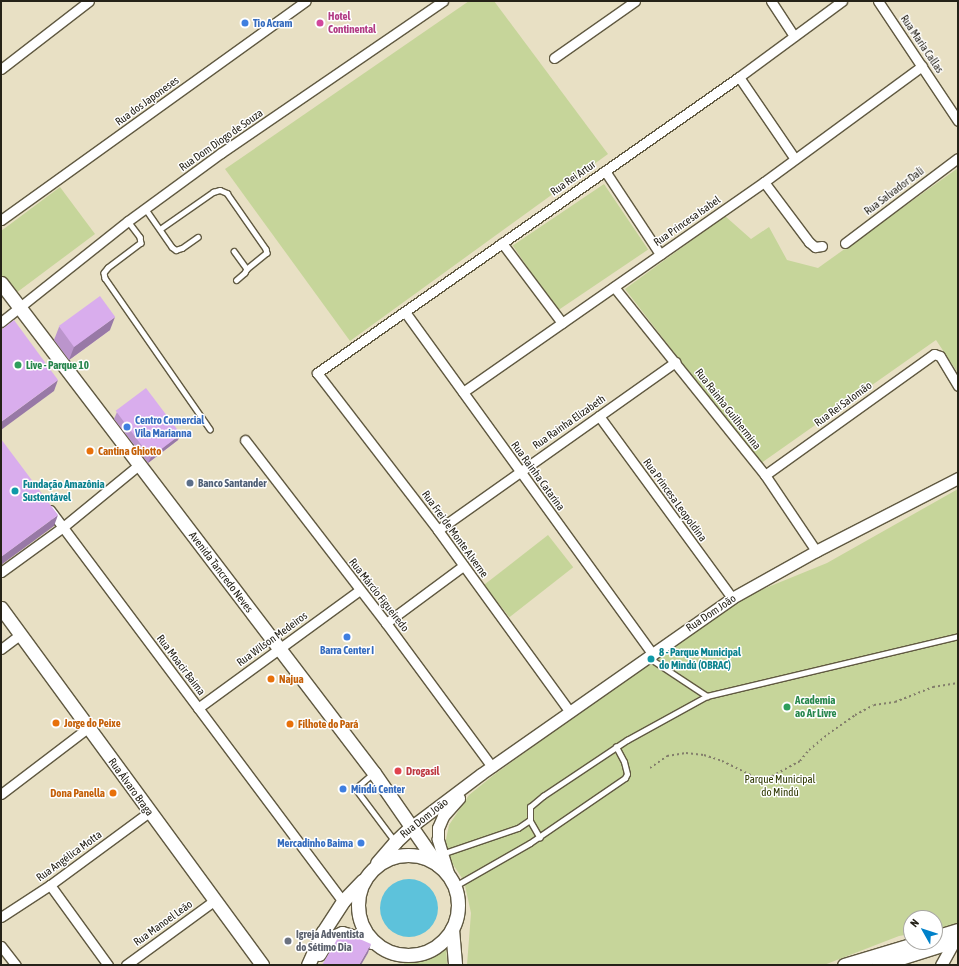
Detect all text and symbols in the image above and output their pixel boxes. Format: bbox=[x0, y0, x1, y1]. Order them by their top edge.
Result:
place label: Hotel Continental bbox=[328, 10, 376, 36]
street label: Rua Maria Callas bbox=[898, 12, 946, 76]
place label: Tio Acram bbox=[253, 16, 292, 30]
marker: Tio Acram bbox=[240, 18, 250, 28]
marker: Hotel Continental bbox=[315, 18, 325, 28]
street label: Rua dos Japoneses bbox=[113, 74, 181, 128]
street label: Rua Dom Diogo de Souza bbox=[177, 106, 265, 174]
street label: Rua Rei Artur bbox=[548, 158, 598, 198]
street label: Rua Salvador Dali bbox=[862, 164, 926, 218]
street label: Rua Princesa Isabel bbox=[651, 193, 723, 249]
place label: Live - Parque 10 bbox=[26, 358, 89, 372]
marker: Live - Parque 10 bbox=[13, 360, 23, 370]
street label: Rua Rainha Guilhermina bbox=[692, 366, 764, 452]
street label: Rua Rei Salomão bbox=[812, 379, 874, 429]
street label: Rua Rainha Elizabeth bbox=[530, 392, 608, 452]
place label: Centro Comercial Vila Marianna bbox=[135, 414, 204, 440]
marker: Centro Comercial Vila Marianna bbox=[122, 422, 132, 432]
street label: Rua Rainha Catarina bbox=[508, 439, 568, 513]
place label: Cantina Ghiotto bbox=[98, 444, 161, 458]
marker: Cantina Ghiotto bbox=[85, 446, 95, 456]
street label: Rua Princesa Leopoldina bbox=[640, 456, 710, 544]
place label: Banco Santander bbox=[198, 476, 267, 490]
place label: Fundação Amazônia Sustentável bbox=[23, 478, 105, 504]
marker: Banco Santander bbox=[185, 478, 195, 488]
marker: Fundação Amazônia Sustentável bbox=[10, 486, 20, 496]
street label: Rua Frei de Monte Alverne bbox=[419, 488, 491, 580]
street label: Avenida Tancredo Neves bbox=[186, 529, 256, 615]
street label: Rua Márcio Figueiredo bbox=[346, 556, 412, 634]
street label: Rua Dom João bbox=[684, 592, 738, 634]
street label: Rua Wilson Medeiros bbox=[234, 609, 310, 669]
street label: Rua Moacir Baima bbox=[154, 632, 208, 698]
marker: Barra Center I bbox=[342, 632, 352, 642]
place label: Barra Center I bbox=[320, 643, 374, 657]
place label: 8 - Parque Municipal do Mindú (OBRAC) bbox=[659, 646, 741, 672]
marker: 8 - Parque Municipal do Mindú (OBRAC) bbox=[646, 654, 656, 664]
place label: Najua bbox=[279, 672, 304, 686]
marker: Najua bbox=[266, 674, 276, 684]
place label: Academia ao Ar Livre bbox=[795, 694, 836, 720]
marker: Academia ao Ar Livre bbox=[782, 702, 792, 712]
place label: Jorge do Peixe bbox=[64, 716, 121, 730]
place label: Filhote do Pará bbox=[298, 717, 358, 731]
marker: Jorge do Peixe bbox=[51, 718, 61, 728]
marker: Filhote do Pará bbox=[285, 719, 295, 729]
street label: Rua Álvaro Braga bbox=[106, 756, 156, 818]
place label: Drogasil bbox=[406, 764, 440, 778]
marker: Drogasil bbox=[393, 766, 403, 776]
park label: Parque Municipal do Mindú bbox=[745, 773, 815, 799]
place label: Mindú Center bbox=[351, 782, 405, 796]
marker: Mindú Center bbox=[338, 784, 348, 794]
place label: Dona Panella bbox=[50, 786, 105, 800]
marker: Dona Panella bbox=[108, 788, 118, 798]
street label: Rua Dom João bbox=[397, 795, 451, 841]
street label: Rua Angélica Motta bbox=[34, 828, 104, 884]
place label: Mercadinho Baima bbox=[277, 836, 353, 850]
marker: Mercadinho Baima bbox=[356, 838, 366, 848]
street label: Rua Manoel Leão bbox=[131, 897, 195, 949]
north arrow bbox=[903, 910, 943, 950]
text: N bbox=[908, 917, 921, 929]
place label: Igreja Adventista do Sétimo Dia bbox=[296, 928, 364, 954]
marker: Igreja Adventista do Sétimo Dia bbox=[283, 936, 293, 946]

